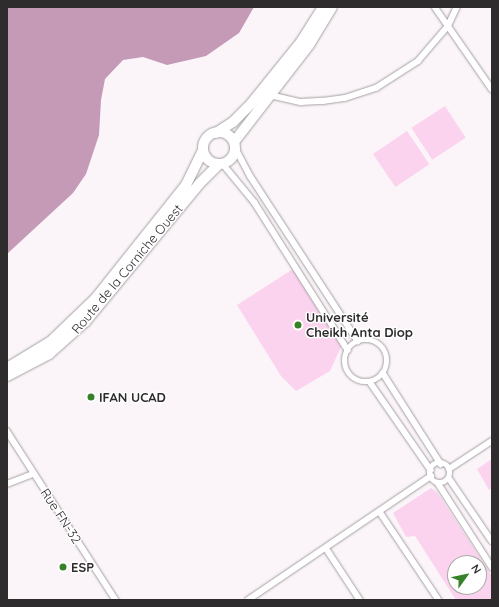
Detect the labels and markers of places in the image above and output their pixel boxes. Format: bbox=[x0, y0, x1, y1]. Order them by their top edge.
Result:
place label: Université Cheikh Anta Diop bbox=[306, 310, 413, 341]
marker: Université Cheikh Anta Diop bbox=[293, 320, 303, 330]
place label: IFAN UCAD bbox=[99, 389, 166, 405]
marker: IFAN UCAD bbox=[86, 392, 96, 402]
place label: ESP bbox=[71, 559, 94, 575]
marker: ESP bbox=[58, 562, 68, 572]

